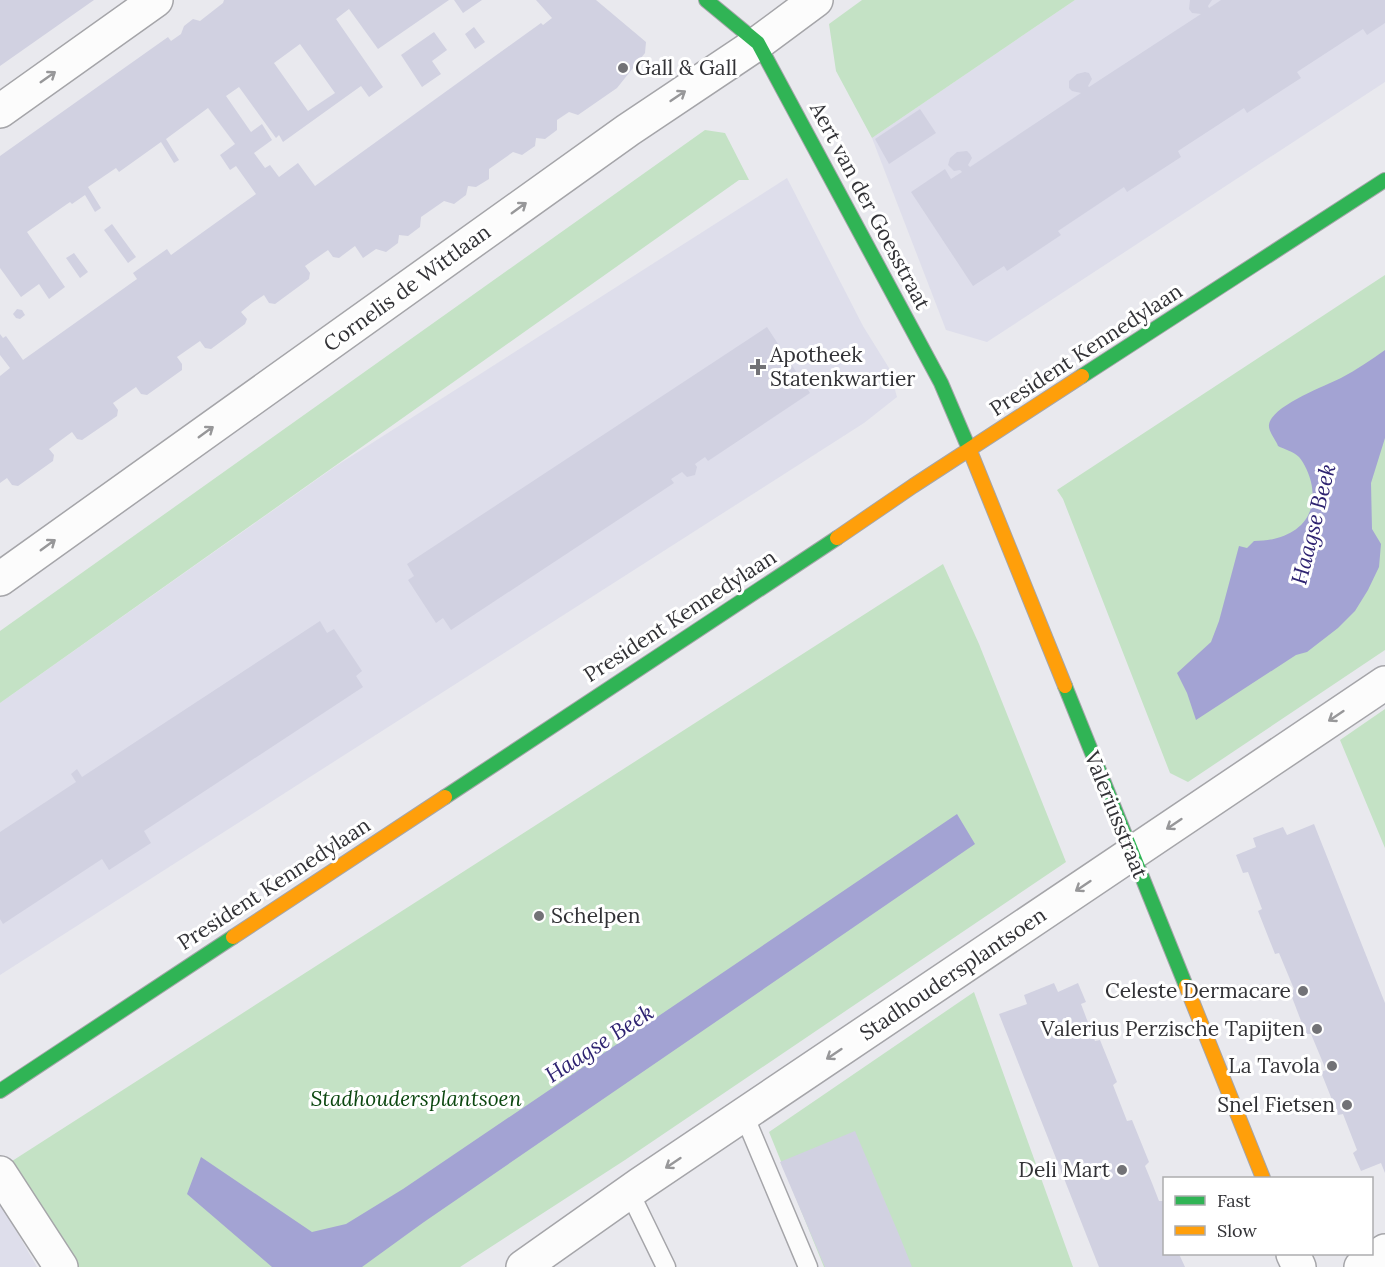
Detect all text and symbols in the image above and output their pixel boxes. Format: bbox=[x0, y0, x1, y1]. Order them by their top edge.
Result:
place label: Gall & Gall bbox=[635, 54, 737, 81]
marker: Gall & Gall bbox=[616, 61, 630, 75]
one-way arrow bbox=[39, 71, 56, 83]
one-way arrow bbox=[669, 90, 686, 102]
street label: Aert van der Goesstraat bbox=[804, 96, 937, 315]
one-way arrow bbox=[510, 202, 526, 215]
street label: Cornelis de Wittlaan bbox=[318, 218, 496, 357]
street label: President Kennedylaan bbox=[984, 277, 1187, 422]
place label: Apotheek Statenkwartier bbox=[769, 341, 915, 392]
marker: Apotheek Statenkwartier bbox=[751, 360, 765, 374]
one-way arrow bbox=[198, 426, 214, 438]
water label: Haagse Beek bbox=[1284, 460, 1342, 588]
one-way arrow bbox=[39, 539, 55, 551]
street label: President Kennedylaan bbox=[578, 543, 781, 688]
one-way arrow bbox=[1329, 710, 1345, 722]
street label: Valeriusstraat bbox=[1078, 746, 1155, 883]
street label: President Kennedylaan bbox=[172, 811, 375, 956]
one-way arrow bbox=[1167, 818, 1183, 830]
one-way arrow bbox=[1075, 880, 1092, 892]
street label: Stadhoudersplantsoen bbox=[854, 901, 1051, 1046]
place label: Schelpen bbox=[551, 902, 641, 929]
marker: Schelpen bbox=[532, 909, 546, 923]
place label: Celeste Dermacare bbox=[1105, 977, 1291, 1004]
marker: Celeste Dermacare bbox=[1296, 984, 1310, 998]
water label: Haagse Beek bbox=[539, 998, 659, 1088]
place label: Valerius Perzische Tapijten bbox=[1040, 1015, 1305, 1042]
marker: Valerius Perzische Tapijten bbox=[1310, 1022, 1324, 1036]
one-way arrow bbox=[826, 1047, 843, 1060]
place label: La Tavola bbox=[1228, 1052, 1320, 1079]
marker: La Tavola bbox=[1325, 1059, 1339, 1073]
park label: Stadhoudersplantsoen bbox=[310, 1085, 522, 1112]
place label: Snel Fietsen bbox=[1217, 1091, 1335, 1118]
marker: Snel Fietsen bbox=[1340, 1098, 1354, 1112]
one-way arrow bbox=[664, 1156, 681, 1169]
place label: Deli Mart bbox=[1018, 1156, 1111, 1183]
marker: Deli Mart bbox=[1115, 1163, 1129, 1177]
legend bbox=[1163, 1177, 1373, 1255]
text: Fast bbox=[1217, 1189, 1251, 1212]
text: Slow bbox=[1217, 1219, 1257, 1242]

